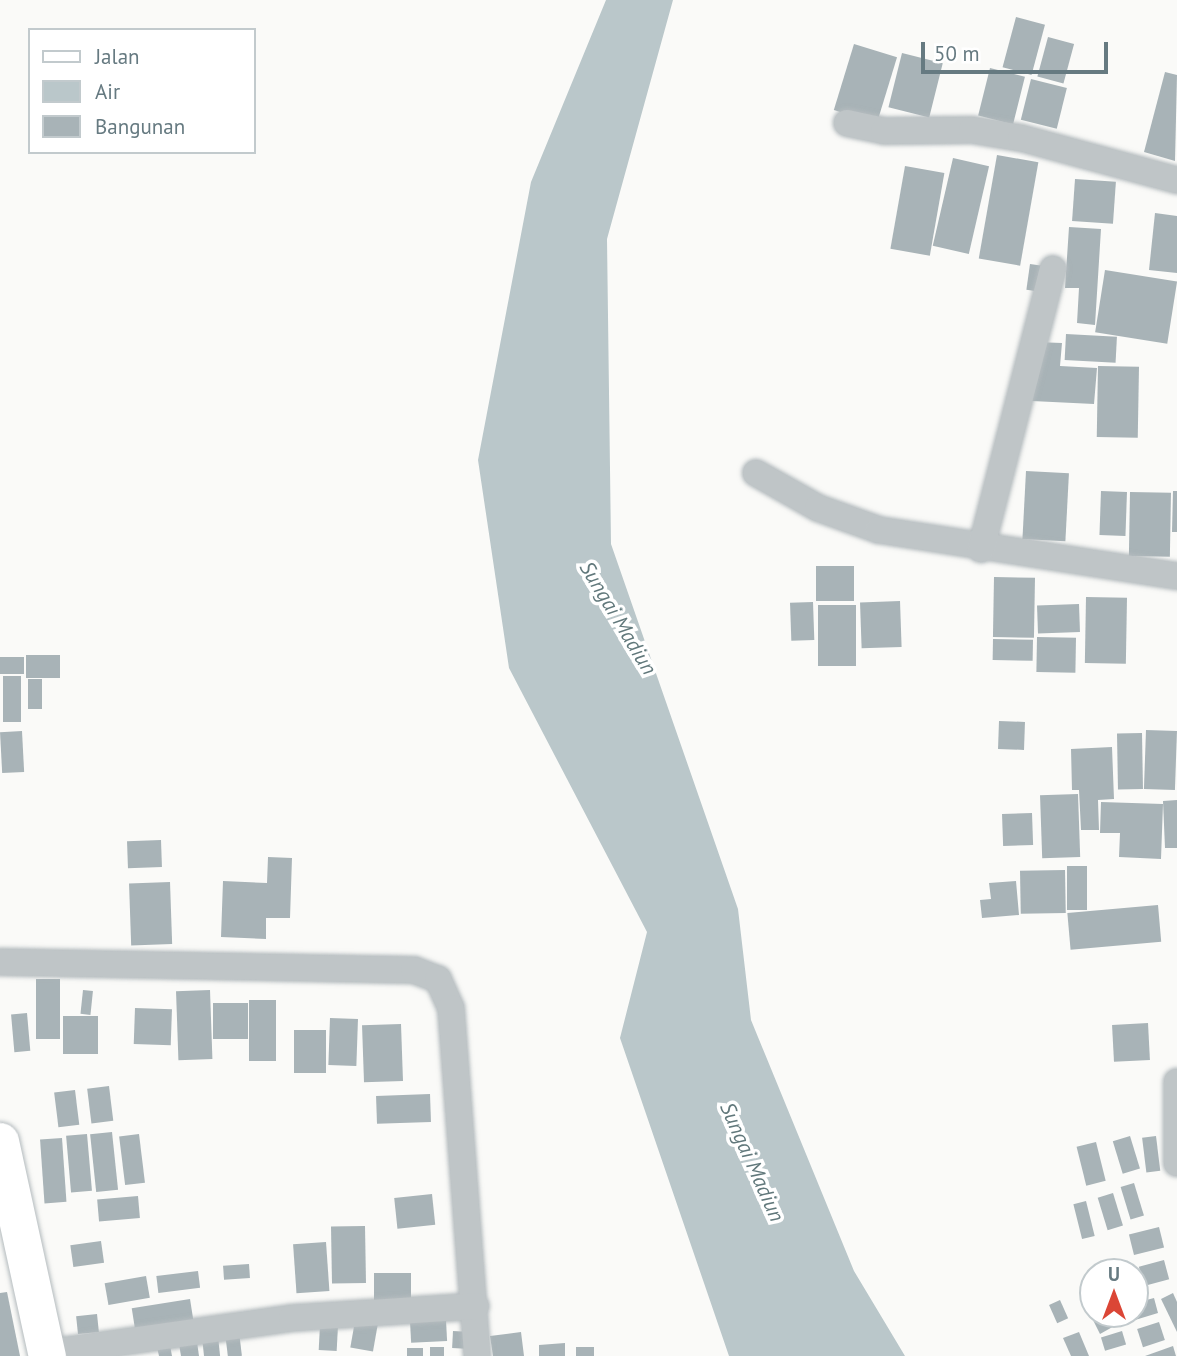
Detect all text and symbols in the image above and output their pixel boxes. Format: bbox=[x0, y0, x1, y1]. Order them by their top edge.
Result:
legend bbox=[28, 28, 256, 154]
scale bar bbox=[925, 28, 1112, 72]
text: 50 m bbox=[934, 40, 980, 67]
text: Jalan bbox=[95, 43, 140, 70]
text: Air bbox=[95, 78, 120, 105]
text: Bangunan bbox=[95, 113, 185, 140]
water label: Sungai Madiun bbox=[574, 557, 662, 679]
water label: Sungai Madiun bbox=[714, 1098, 790, 1226]
north arrow bbox=[1079, 1258, 1149, 1328]
text: U bbox=[1108, 1262, 1120, 1286]

